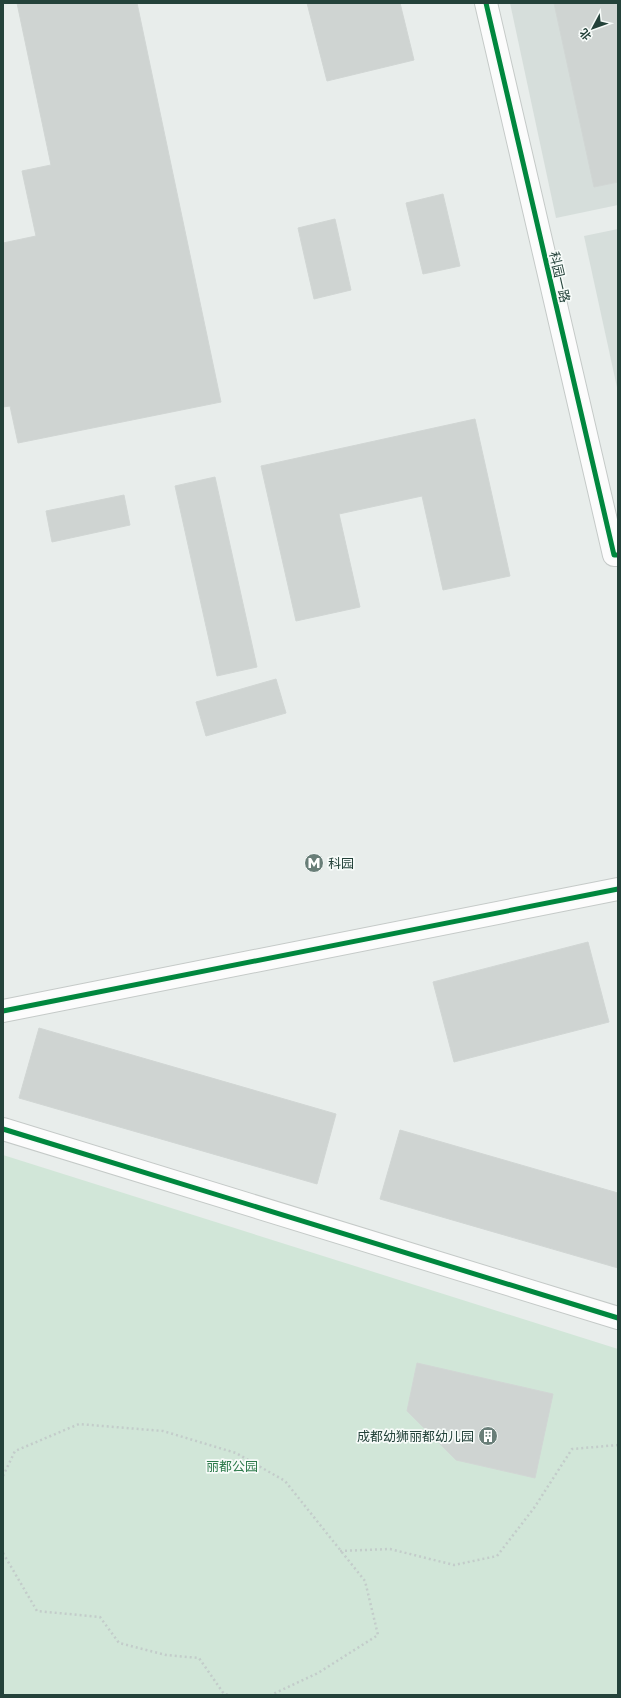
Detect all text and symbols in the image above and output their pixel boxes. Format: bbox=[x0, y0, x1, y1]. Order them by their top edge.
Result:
north arrow bbox=[573, 8, 613, 48]
text: 北 bbox=[577, 26, 594, 43]
street label: 科园一路 bbox=[547, 250, 573, 304]
metro station icon: 科园 bbox=[303, 852, 325, 874]
place label: 科园 bbox=[328, 856, 354, 870]
building icon: 成都幼狮丽都幼儿园 bbox=[477, 1425, 499, 1447]
place label: 成都幼狮丽都幼儿园 bbox=[357, 1429, 474, 1443]
park label: 丽都公园 bbox=[206, 1459, 258, 1473]

